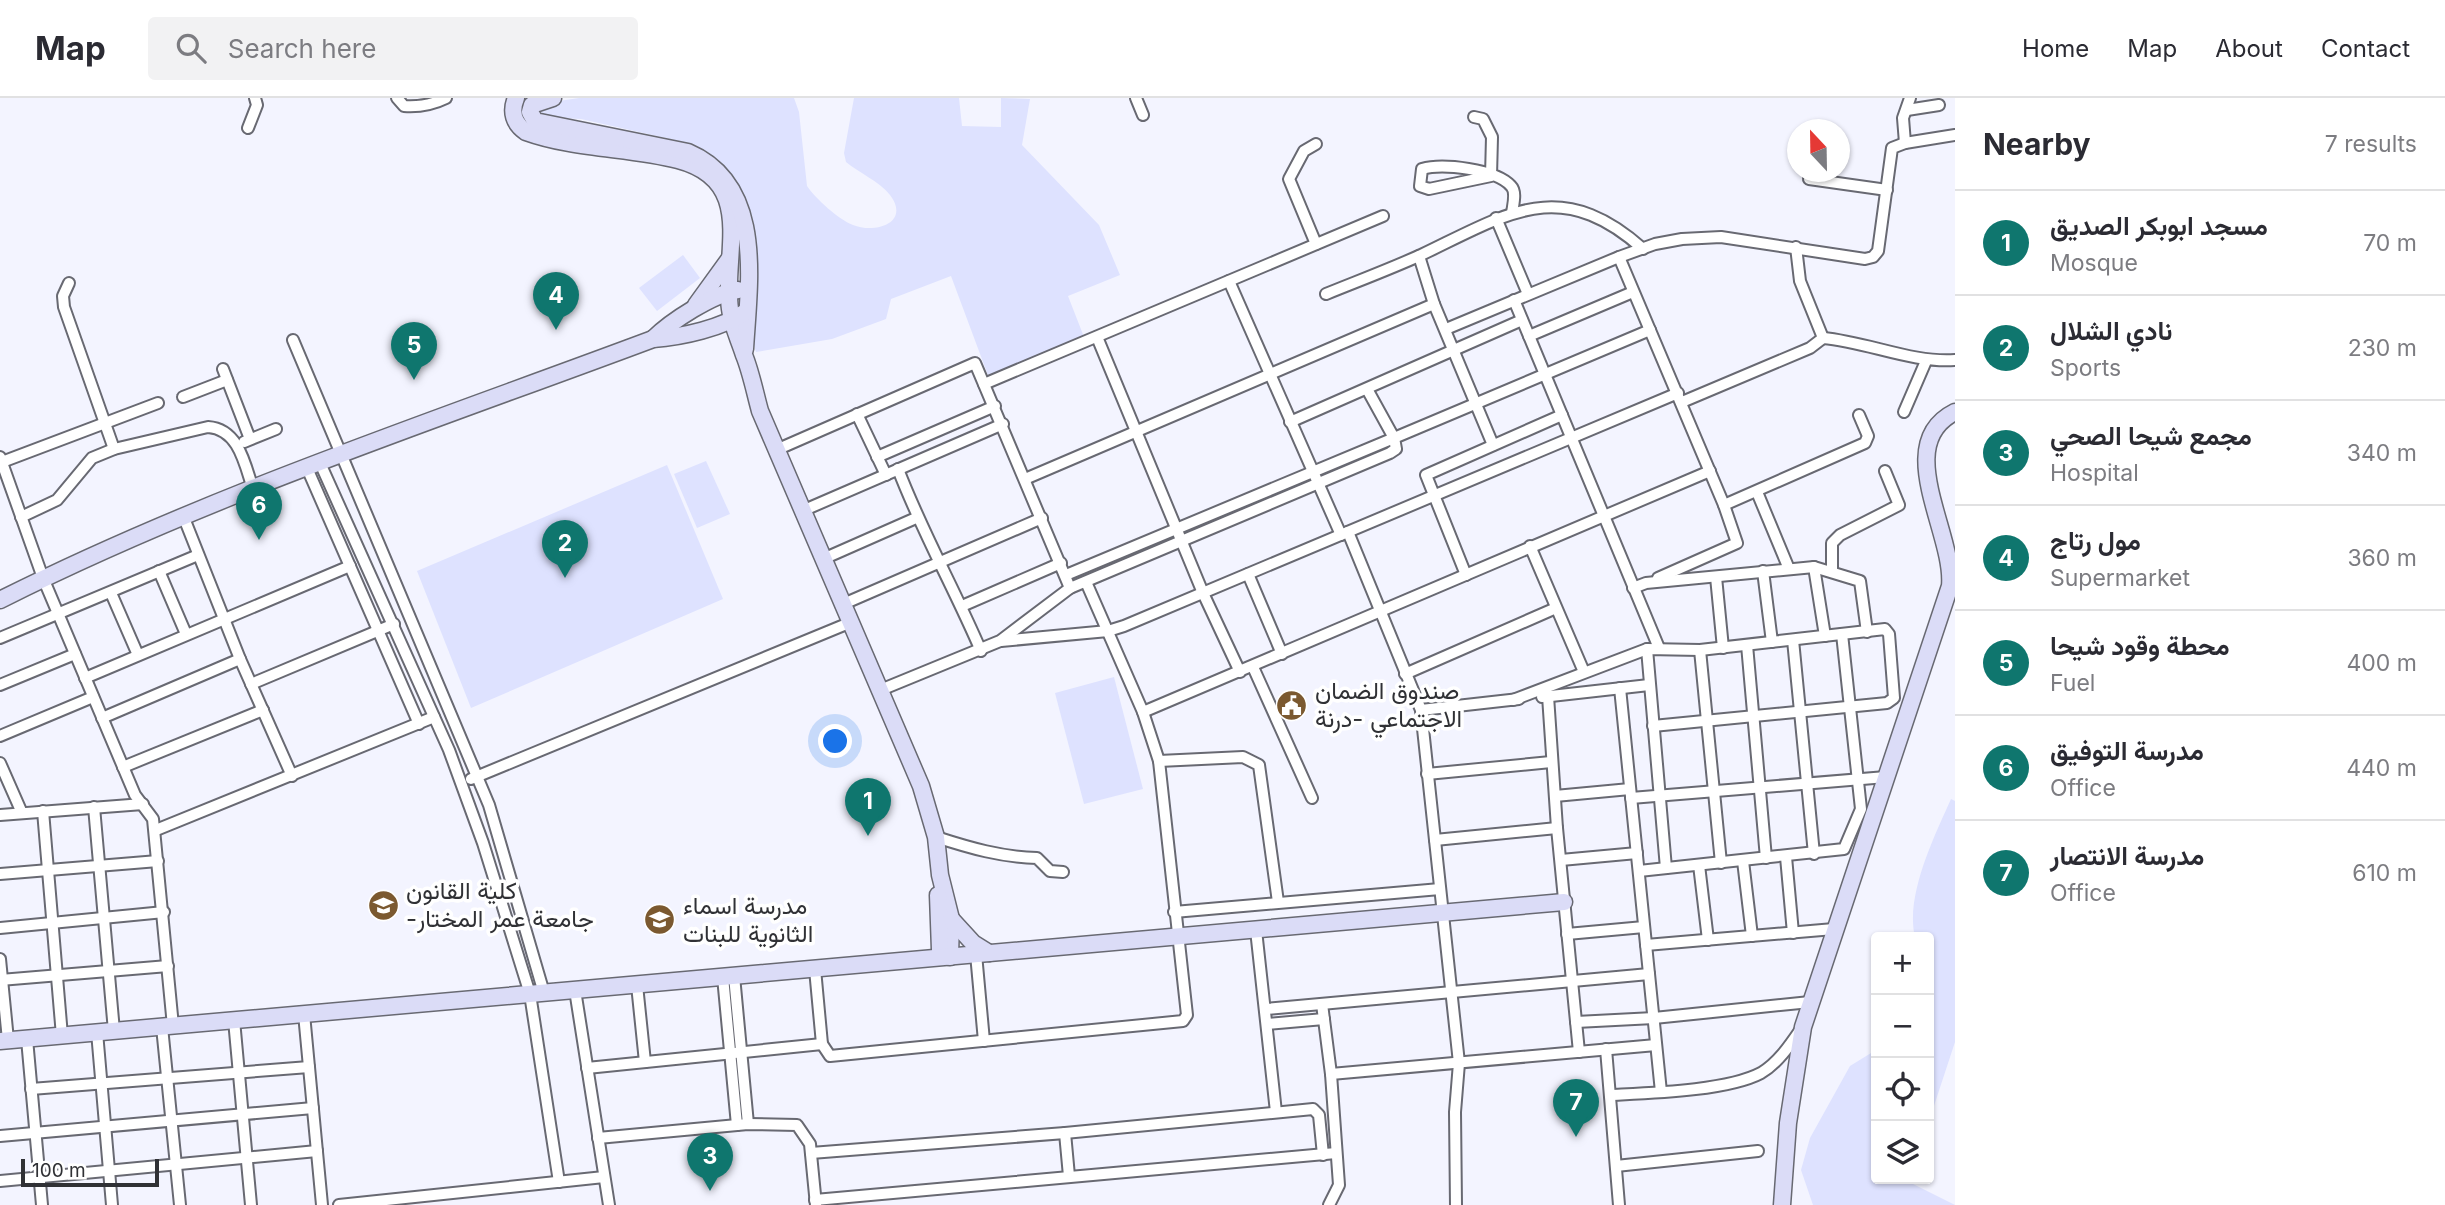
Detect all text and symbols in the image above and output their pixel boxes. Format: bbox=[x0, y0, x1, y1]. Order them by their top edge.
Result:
search box bbox=[148, 17, 638, 80]
text: Map bbox=[35, 28, 106, 68]
icon: search bbox=[172, 29, 210, 67]
text: Search here bbox=[228, 33, 376, 64]
text: Home bbox=[2022, 34, 2089, 63]
text: Map bbox=[2127, 34, 2177, 63]
text: About bbox=[2215, 34, 2283, 63]
text: Contact bbox=[2321, 34, 2410, 63]
north arrow bbox=[1787, 119, 1850, 182]
text: Nearby bbox=[1983, 126, 2091, 162]
text: 7 results bbox=[2325, 130, 2417, 158]
text: مسجد ابوبكر الصديق bbox=[2050, 210, 2268, 241]
text: 1 bbox=[2001, 229, 2011, 257]
text: 70 m bbox=[2363, 229, 2417, 257]
text: Mosque bbox=[2050, 249, 2138, 277]
pin: 4 bbox=[533, 272, 579, 330]
text: نادي الشلال bbox=[2050, 315, 2172, 346]
pin: 5 bbox=[391, 322, 437, 380]
text: 2 bbox=[1999, 334, 2013, 362]
text: 230 m bbox=[2348, 334, 2417, 362]
text: Sports bbox=[2050, 354, 2121, 382]
text: مجمع شيحا الصحي bbox=[2050, 420, 2252, 451]
text: 3 bbox=[1999, 439, 2013, 467]
text: 340 m bbox=[2347, 439, 2417, 467]
text: Hospital bbox=[2050, 459, 2139, 487]
pin: 6 bbox=[236, 482, 282, 540]
pin: 2 bbox=[542, 520, 588, 578]
text: مول رتاج bbox=[2050, 525, 2141, 556]
text: 4 bbox=[1998, 544, 2014, 572]
text: 360 m bbox=[2347, 544, 2417, 572]
text: Supermarket bbox=[2050, 564, 2190, 592]
text: محطة وقود شيحا bbox=[2050, 630, 2230, 661]
text: 5 bbox=[1999, 649, 2013, 677]
text: 400 m bbox=[2347, 649, 2417, 677]
text: Fuel bbox=[2050, 669, 2095, 697]
place label: صندوق الضمان الاجتماعي -درنة bbox=[1315, 676, 1462, 738]
public building icon: صندوق الضمان الاجتماعي -درنة bbox=[1275, 688, 1309, 722]
your location bbox=[818, 724, 852, 758]
text: مدرسة التوفيق bbox=[2050, 735, 2204, 766]
text: 6 bbox=[1999, 754, 2013, 782]
text: 440 m bbox=[2346, 754, 2417, 782]
text: Office bbox=[2050, 774, 2116, 802]
pin: 1 bbox=[845, 778, 891, 836]
text: مدرسة الانتصار bbox=[2050, 840, 2204, 871]
text: 7 bbox=[1999, 859, 2013, 887]
text: 610 m bbox=[2352, 859, 2417, 887]
place label: كلية القانون -جامعة عمر المختار bbox=[406, 876, 594, 934]
text: Office bbox=[2050, 879, 2116, 907]
school or university icon: كلية القانون -جامعة عمر المختار bbox=[366, 888, 400, 922]
place label: مدرسة اسماء الثانوية للبنات bbox=[683, 891, 813, 949]
school or university icon: مدرسة اسماء الثانوية للبنات bbox=[643, 903, 677, 937]
map controls bbox=[1871, 932, 1934, 1184]
button: + bbox=[1871, 932, 1934, 995]
button: − bbox=[1871, 995, 1934, 1058]
button: locate bbox=[1871, 1058, 1934, 1121]
pin: 7 bbox=[1553, 1079, 1599, 1137]
button: layers bbox=[1871, 1121, 1934, 1184]
pin: 3 bbox=[687, 1133, 733, 1191]
scale bar bbox=[21, 1156, 159, 1188]
text: 100 m bbox=[32, 1159, 86, 1182]

